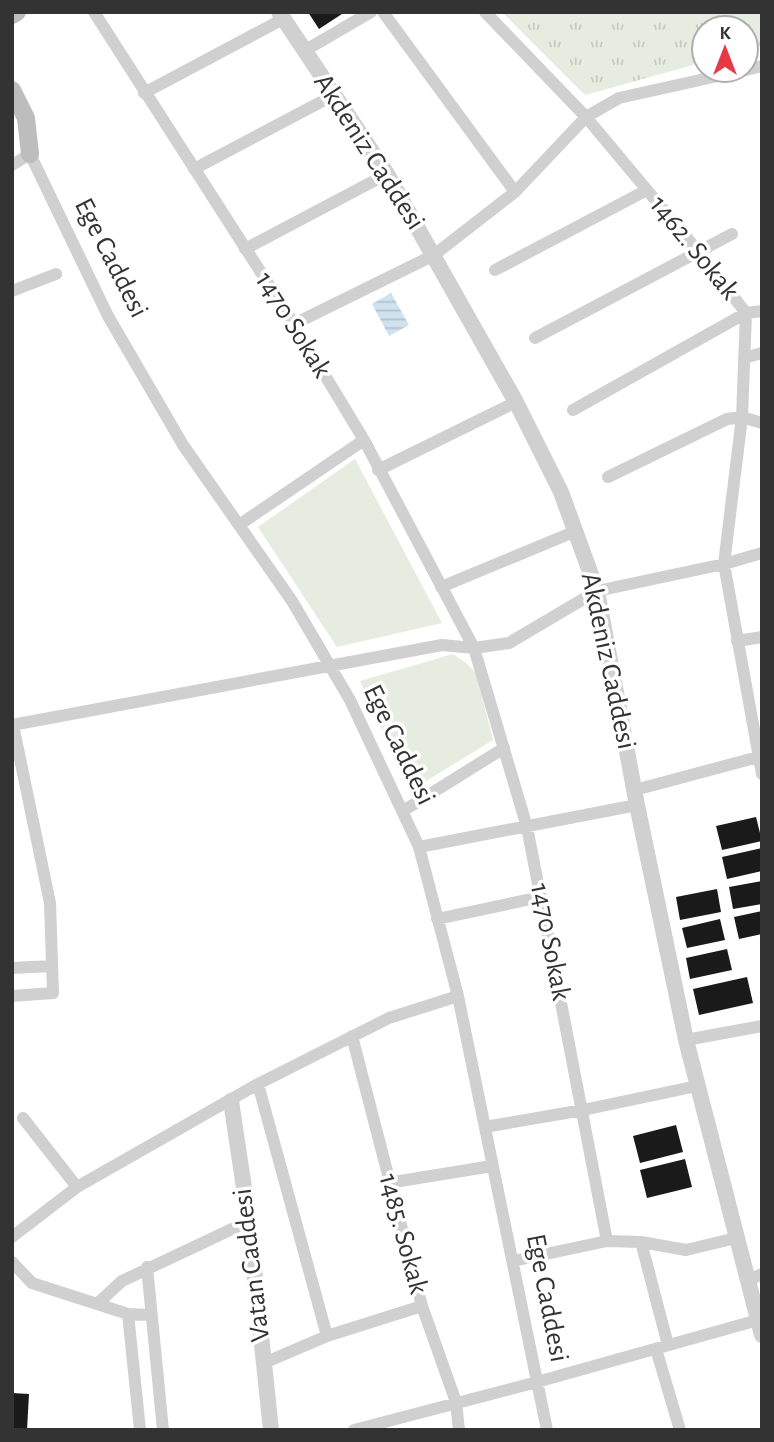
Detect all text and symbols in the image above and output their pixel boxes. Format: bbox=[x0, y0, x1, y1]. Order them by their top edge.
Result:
north arrow bbox=[690, 14, 760, 84]
text: K bbox=[719, 24, 731, 43]
street label: Akdeniz Caddesi bbox=[308, 69, 430, 235]
street label: 1462. Sokak bbox=[644, 191, 744, 305]
street label: Ege Caddesi bbox=[69, 194, 153, 322]
street label: 1470 Sokak bbox=[250, 267, 336, 383]
street label: Akdeniz Caddesi bbox=[576, 570, 640, 752]
street label: Ege Caddesi bbox=[358, 680, 440, 810]
street label: 1470 Sokak bbox=[525, 881, 575, 1003]
street label: 1485. Sokak bbox=[374, 1171, 433, 1297]
street label: Vatan Caddesi bbox=[229, 1187, 275, 1343]
street label: Ege Caddesi bbox=[521, 1231, 573, 1365]

